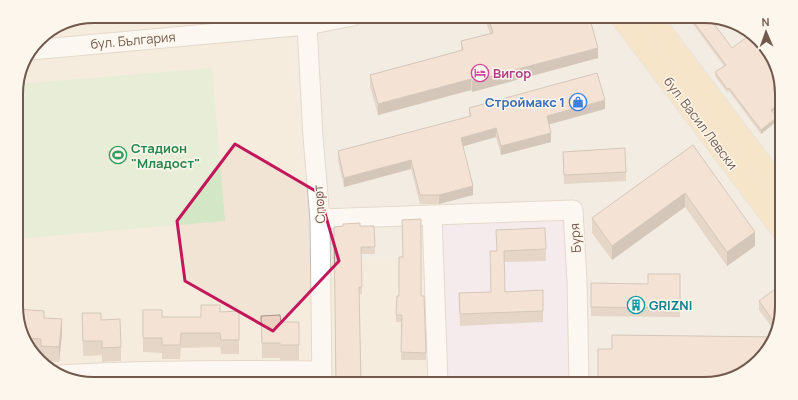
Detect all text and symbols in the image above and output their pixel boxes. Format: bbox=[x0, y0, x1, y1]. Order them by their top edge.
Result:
north arrow bbox=[746, 12, 786, 52]
text: N bbox=[761, 14, 770, 29]
street label: бул. България bbox=[90, 27, 176, 53]
hotel icon: Вигор bbox=[470, 63, 490, 83]
place label: Вигор bbox=[493, 64, 531, 82]
street label: бул. Васил Левски bbox=[660, 73, 742, 173]
shop icon: Строймакс 1 bbox=[568, 92, 588, 112]
place label: Строймакс 1 bbox=[485, 93, 565, 111]
place label: Стадион "Младост" bbox=[131, 139, 200, 172]
sports icon: Стадион "Младост" bbox=[108, 145, 128, 165]
street label: Спорт bbox=[309, 184, 329, 224]
street label: Буря bbox=[565, 223, 585, 253]
building icon: GRIZNI bbox=[626, 295, 646, 315]
place label: GRIZNI bbox=[649, 296, 692, 314]

